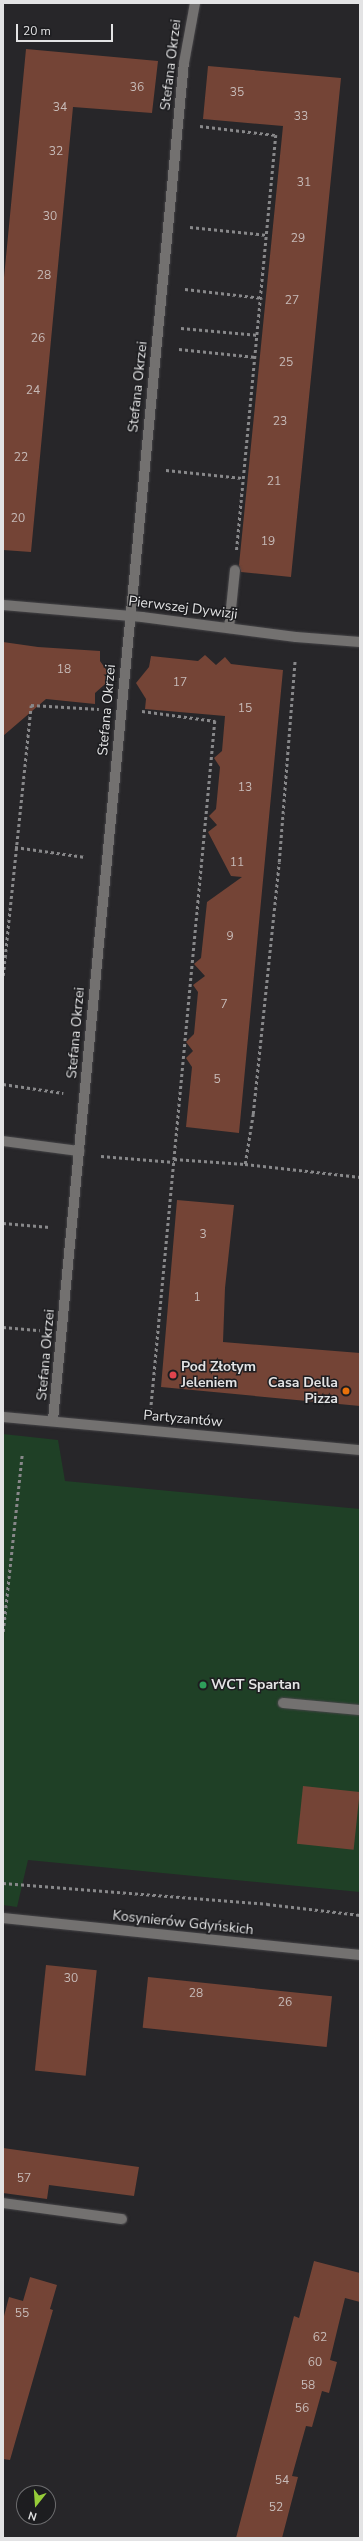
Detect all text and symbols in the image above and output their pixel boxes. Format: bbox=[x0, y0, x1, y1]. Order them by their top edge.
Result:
scale bar bbox=[18, 16, 115, 42]
street label: Stefana Okrzei bbox=[157, 18, 185, 112]
text: 20 m bbox=[23, 23, 51, 39]
house number: 36 bbox=[130, 81, 144, 95]
house number: 35 bbox=[230, 86, 244, 100]
house number: 34 bbox=[53, 101, 67, 115]
house number: 33 bbox=[294, 110, 308, 124]
house number: 32 bbox=[49, 145, 63, 159]
house number: 31 bbox=[297, 176, 311, 190]
house number: 30 bbox=[43, 210, 57, 224]
house number: 29 bbox=[291, 232, 305, 246]
house number: 28 bbox=[37, 269, 51, 283]
house number: 27 bbox=[285, 294, 299, 308]
house number: 26 bbox=[31, 332, 45, 346]
street label: Stefana Okrzei bbox=[125, 341, 151, 433]
house number: 25 bbox=[279, 356, 293, 370]
house number: 24 bbox=[26, 384, 40, 398]
house number: 23 bbox=[273, 415, 287, 429]
house number: 22 bbox=[14, 451, 28, 465]
house number: 21 bbox=[267, 475, 281, 489]
house number: 20 bbox=[11, 512, 25, 526]
house number: 19 bbox=[261, 535, 275, 549]
street label: Pierwszej Dywizji bbox=[127, 593, 239, 623]
house number: 18 bbox=[57, 663, 71, 677]
street label: Stefana Okrzei bbox=[95, 664, 119, 756]
house number: 17 bbox=[173, 676, 187, 690]
house number: 15 bbox=[238, 702, 252, 716]
house number: 13 bbox=[238, 781, 252, 795]
house number: 11 bbox=[230, 856, 244, 870]
house number: 9 bbox=[226, 930, 234, 944]
street label: Stefana Okrzei bbox=[64, 987, 88, 1079]
house number: 7 bbox=[220, 998, 228, 1012]
house number: 5 bbox=[213, 1073, 221, 1087]
house number: 3 bbox=[199, 1228, 207, 1242]
house number: 1 bbox=[193, 1291, 201, 1305]
street label: Stefana Okrzei bbox=[34, 1309, 58, 1401]
place label: Pod Złotym Jeleniem bbox=[181, 1359, 256, 1392]
marker: Pod Złotym Jeleniem bbox=[168, 1370, 178, 1380]
place label: Casa Della Pizza bbox=[268, 1375, 338, 1408]
marker: Casa Della Pizza bbox=[341, 1386, 351, 1396]
street label: Partyzantów bbox=[143, 1407, 223, 1431]
place label: WCT Spartan bbox=[211, 1677, 300, 1693]
marker: WCT Spartan bbox=[198, 1680, 208, 1690]
street label: Kosynierów Gdyńskich bbox=[112, 1907, 254, 1939]
house number: 30 bbox=[64, 1972, 78, 1986]
house number: 28 bbox=[189, 1987, 203, 2001]
house number: 26 bbox=[278, 1996, 292, 2010]
house number: 57 bbox=[17, 2172, 31, 2186]
house number: 55 bbox=[15, 2307, 29, 2321]
house number: 62 bbox=[313, 2331, 327, 2345]
house number: 60 bbox=[308, 2356, 322, 2370]
house number: 58 bbox=[301, 2379, 315, 2393]
house number: 56 bbox=[295, 2402, 309, 2416]
house number: 54 bbox=[275, 2474, 289, 2488]
north arrow bbox=[16, 2485, 56, 2525]
house number: 52 bbox=[269, 2501, 283, 2515]
text: N bbox=[27, 2508, 39, 2524]

